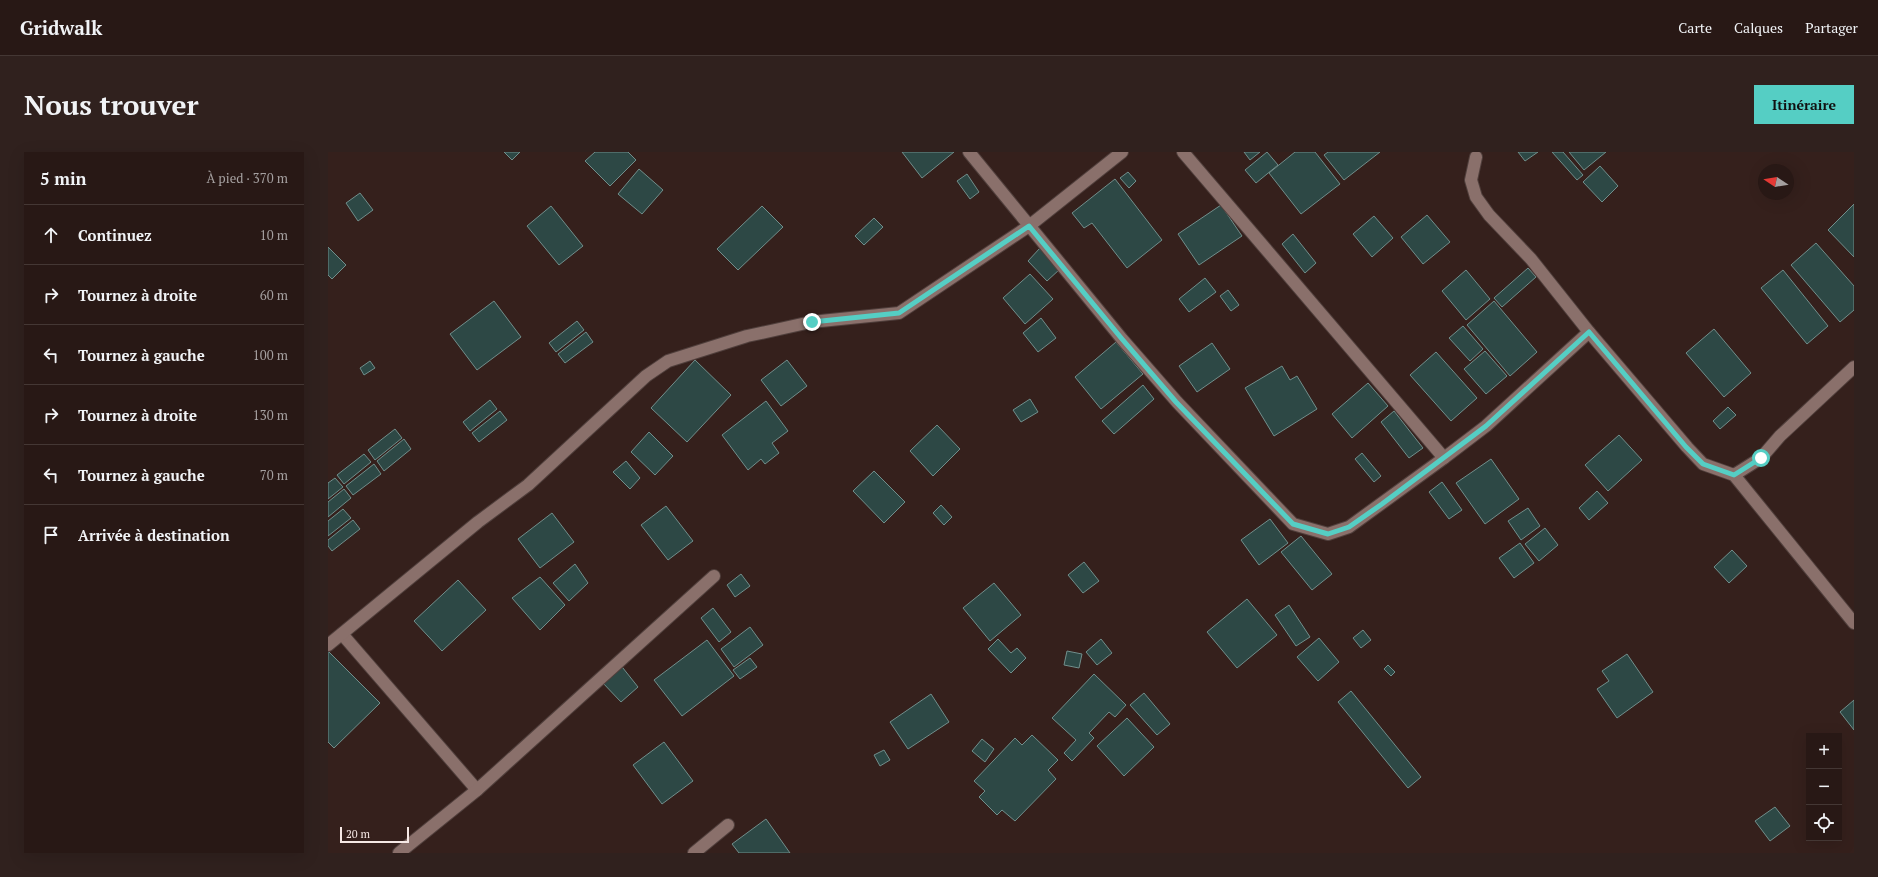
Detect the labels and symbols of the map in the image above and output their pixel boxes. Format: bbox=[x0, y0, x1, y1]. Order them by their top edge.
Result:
north arrow bbox=[1758, 164, 1794, 200]
route end bbox=[803, 313, 821, 331]
route start bbox=[1752, 449, 1770, 467]
scale bar bbox=[340, 825, 409, 844]

